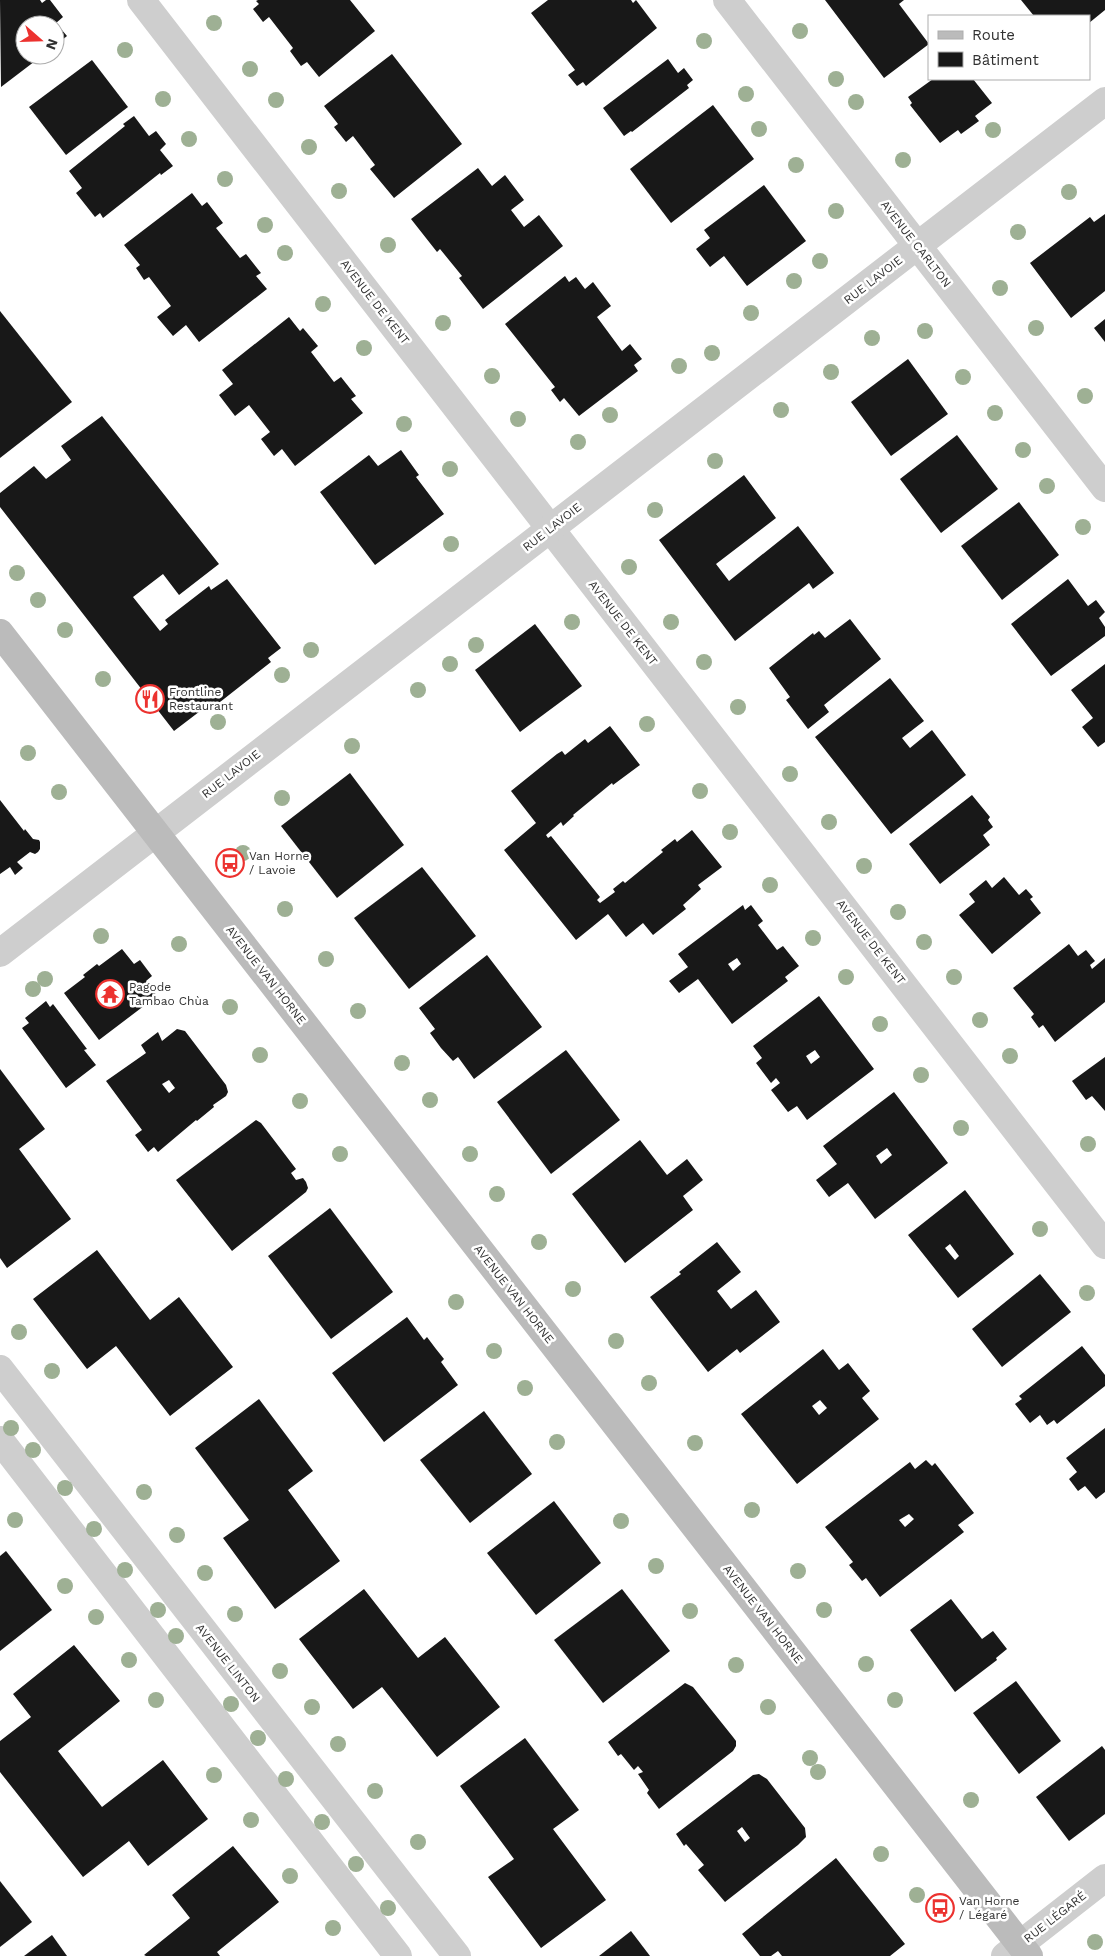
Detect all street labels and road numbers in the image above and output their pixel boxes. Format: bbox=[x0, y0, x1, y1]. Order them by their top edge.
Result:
street label: AVENUE CARLTON bbox=[878, 198, 954, 290]
street label: RUE LAVOIE bbox=[841, 253, 905, 307]
street label: AVENUE DE KENT bbox=[338, 257, 412, 347]
street label: RUE LAVOIE bbox=[520, 500, 584, 554]
street label: AVENUE DE KENT bbox=[586, 578, 660, 668]
street label: RUE LAVOIE bbox=[199, 747, 263, 801]
street label: AVENUE DE KENT bbox=[834, 897, 908, 987]
street label: AVENUE VAN HORNE bbox=[223, 923, 309, 1027]
street label: AVENUE VAN HORNE bbox=[471, 1242, 557, 1346]
street label: AVENUE VAN HORNE bbox=[720, 1562, 806, 1666]
street label: AVENUE LINTON bbox=[193, 1621, 263, 1705]
street label: RUE LÉGARÉ bbox=[1021, 1888, 1089, 1946]

